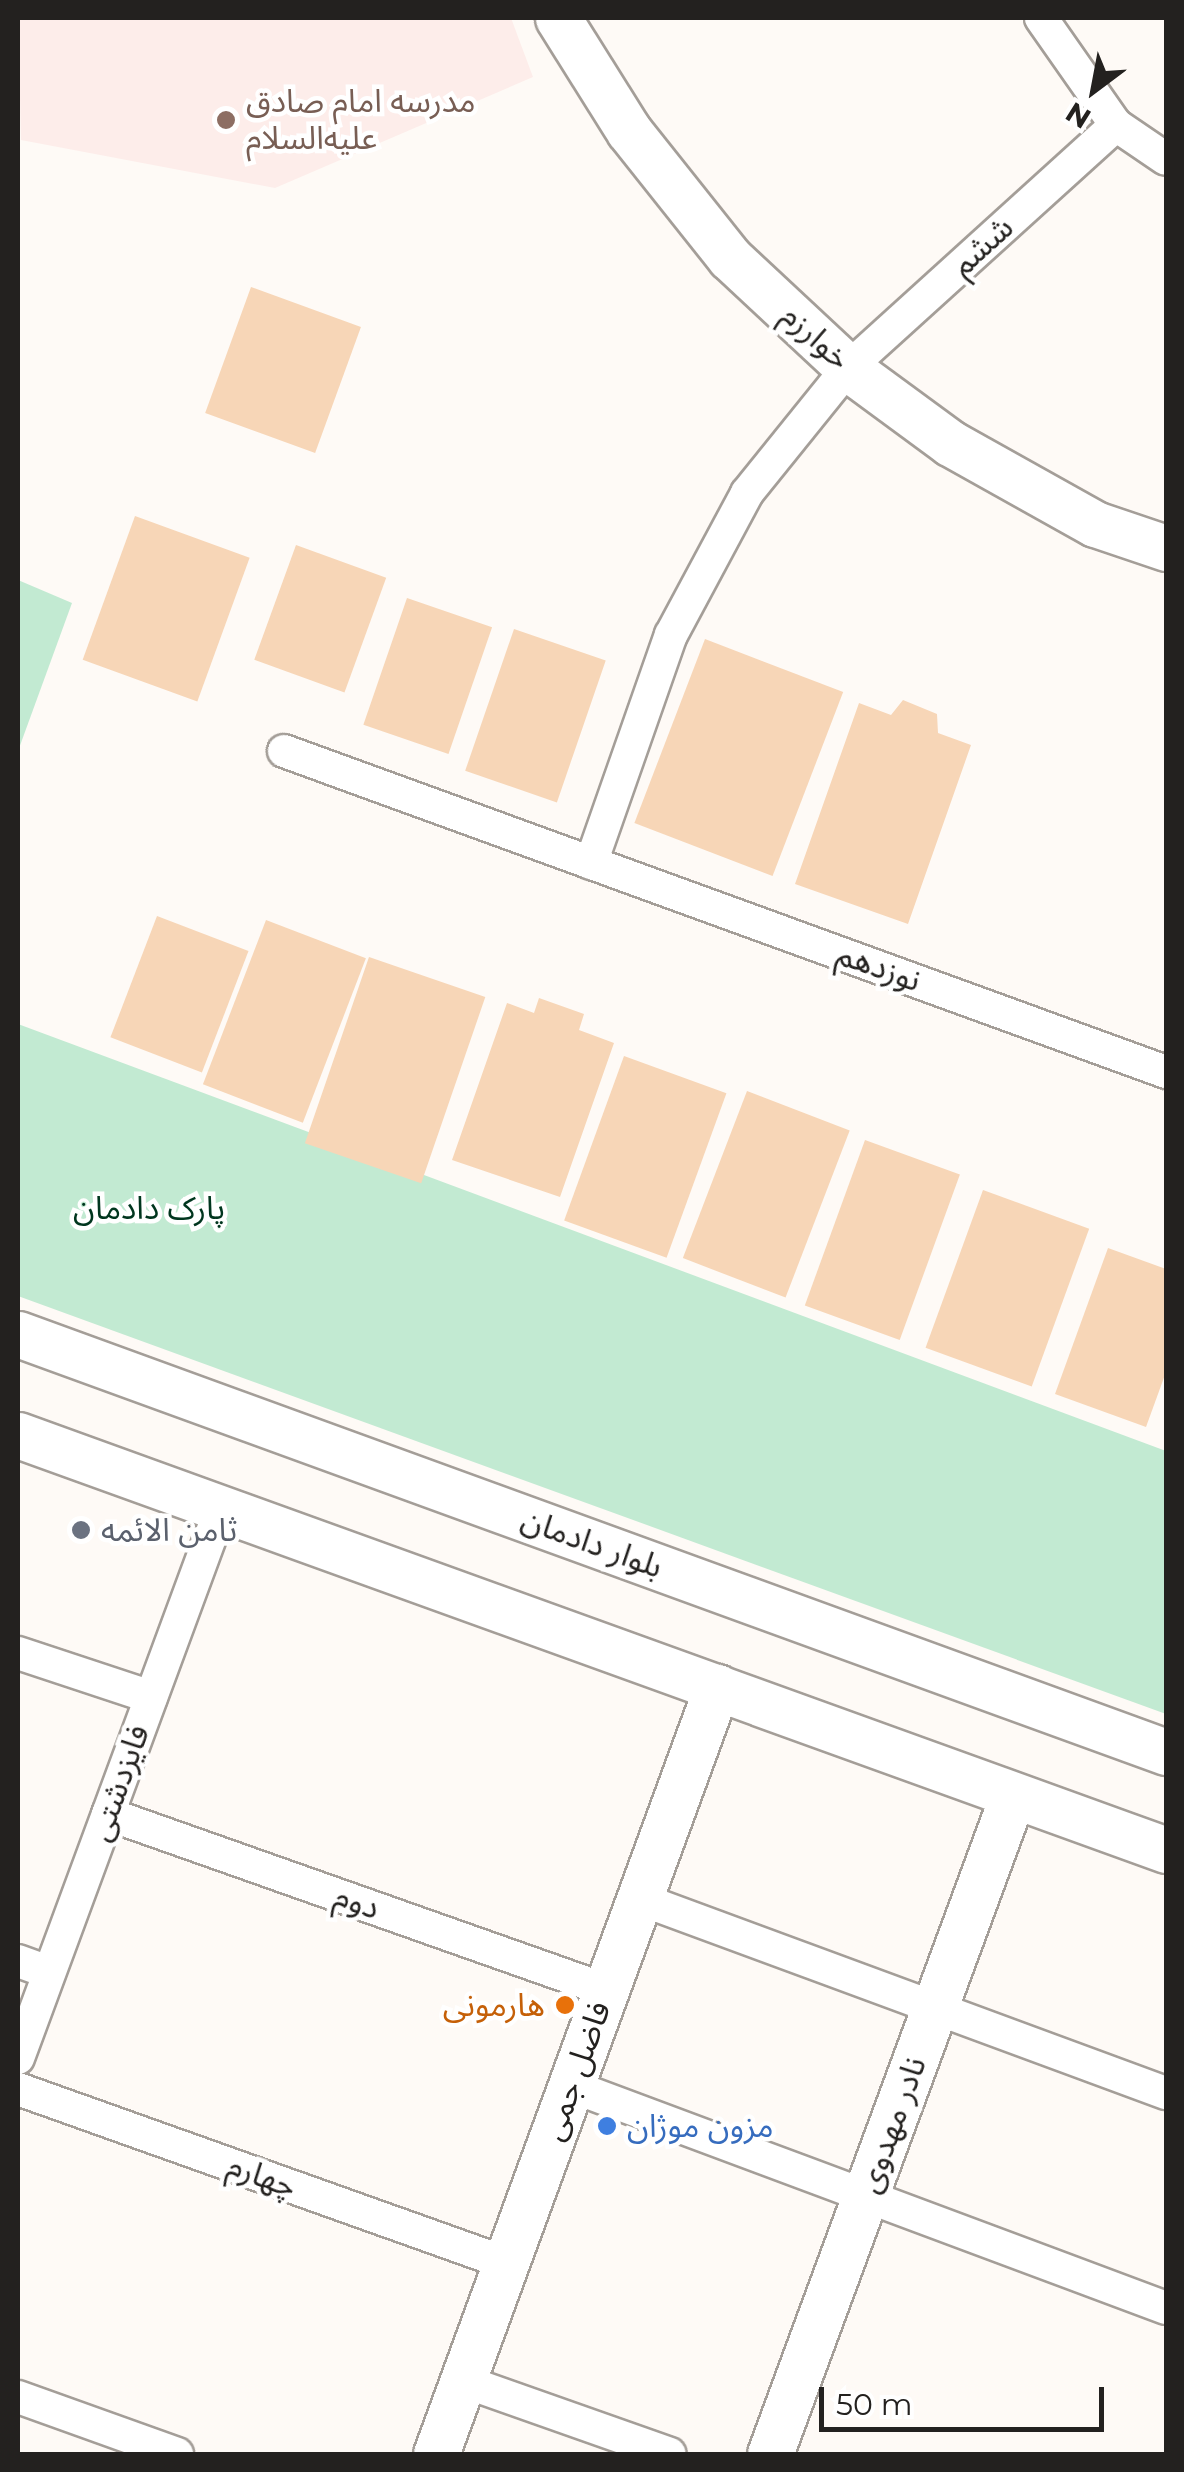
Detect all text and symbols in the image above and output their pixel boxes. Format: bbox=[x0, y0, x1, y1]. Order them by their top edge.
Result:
north arrow bbox=[1044, 40, 1144, 140]
place label: مدرسه امام صادق علیه‌السلام bbox=[246, 83, 475, 158]
text: N bbox=[1060, 95, 1097, 136]
marker: مدرسه امام صادق علیه‌السلام bbox=[215, 109, 237, 131]
street label: ششم bbox=[943, 208, 1021, 284]
street label: خوارزم bbox=[774, 296, 858, 378]
street label: نوزدهم bbox=[832, 934, 926, 1000]
park label: پارک دادمان bbox=[73, 1189, 225, 1227]
street label: بلوار دادمان bbox=[516, 1500, 668, 1586]
place label: ثامن الائمه bbox=[101, 1511, 237, 1549]
marker: ثامن الائمه bbox=[70, 1519, 92, 1541]
street label: فایزدشتی bbox=[80, 1720, 158, 1846]
street label: دوم bbox=[329, 1877, 385, 1927]
place label: هارمونی bbox=[443, 1986, 545, 2024]
marker: هارمونی bbox=[554, 1994, 576, 2016]
street label: فاضل جمی bbox=[533, 1996, 619, 2146]
street label: نادر مهدوی bbox=[850, 2052, 934, 2198]
place label: مزون موژان bbox=[627, 2107, 773, 2145]
marker: مزون موژان bbox=[596, 2115, 618, 2137]
street label: چهارم bbox=[222, 2146, 302, 2206]
scale bar bbox=[824, 2367, 1109, 2429]
text: 50 m bbox=[836, 2386, 913, 2423]

